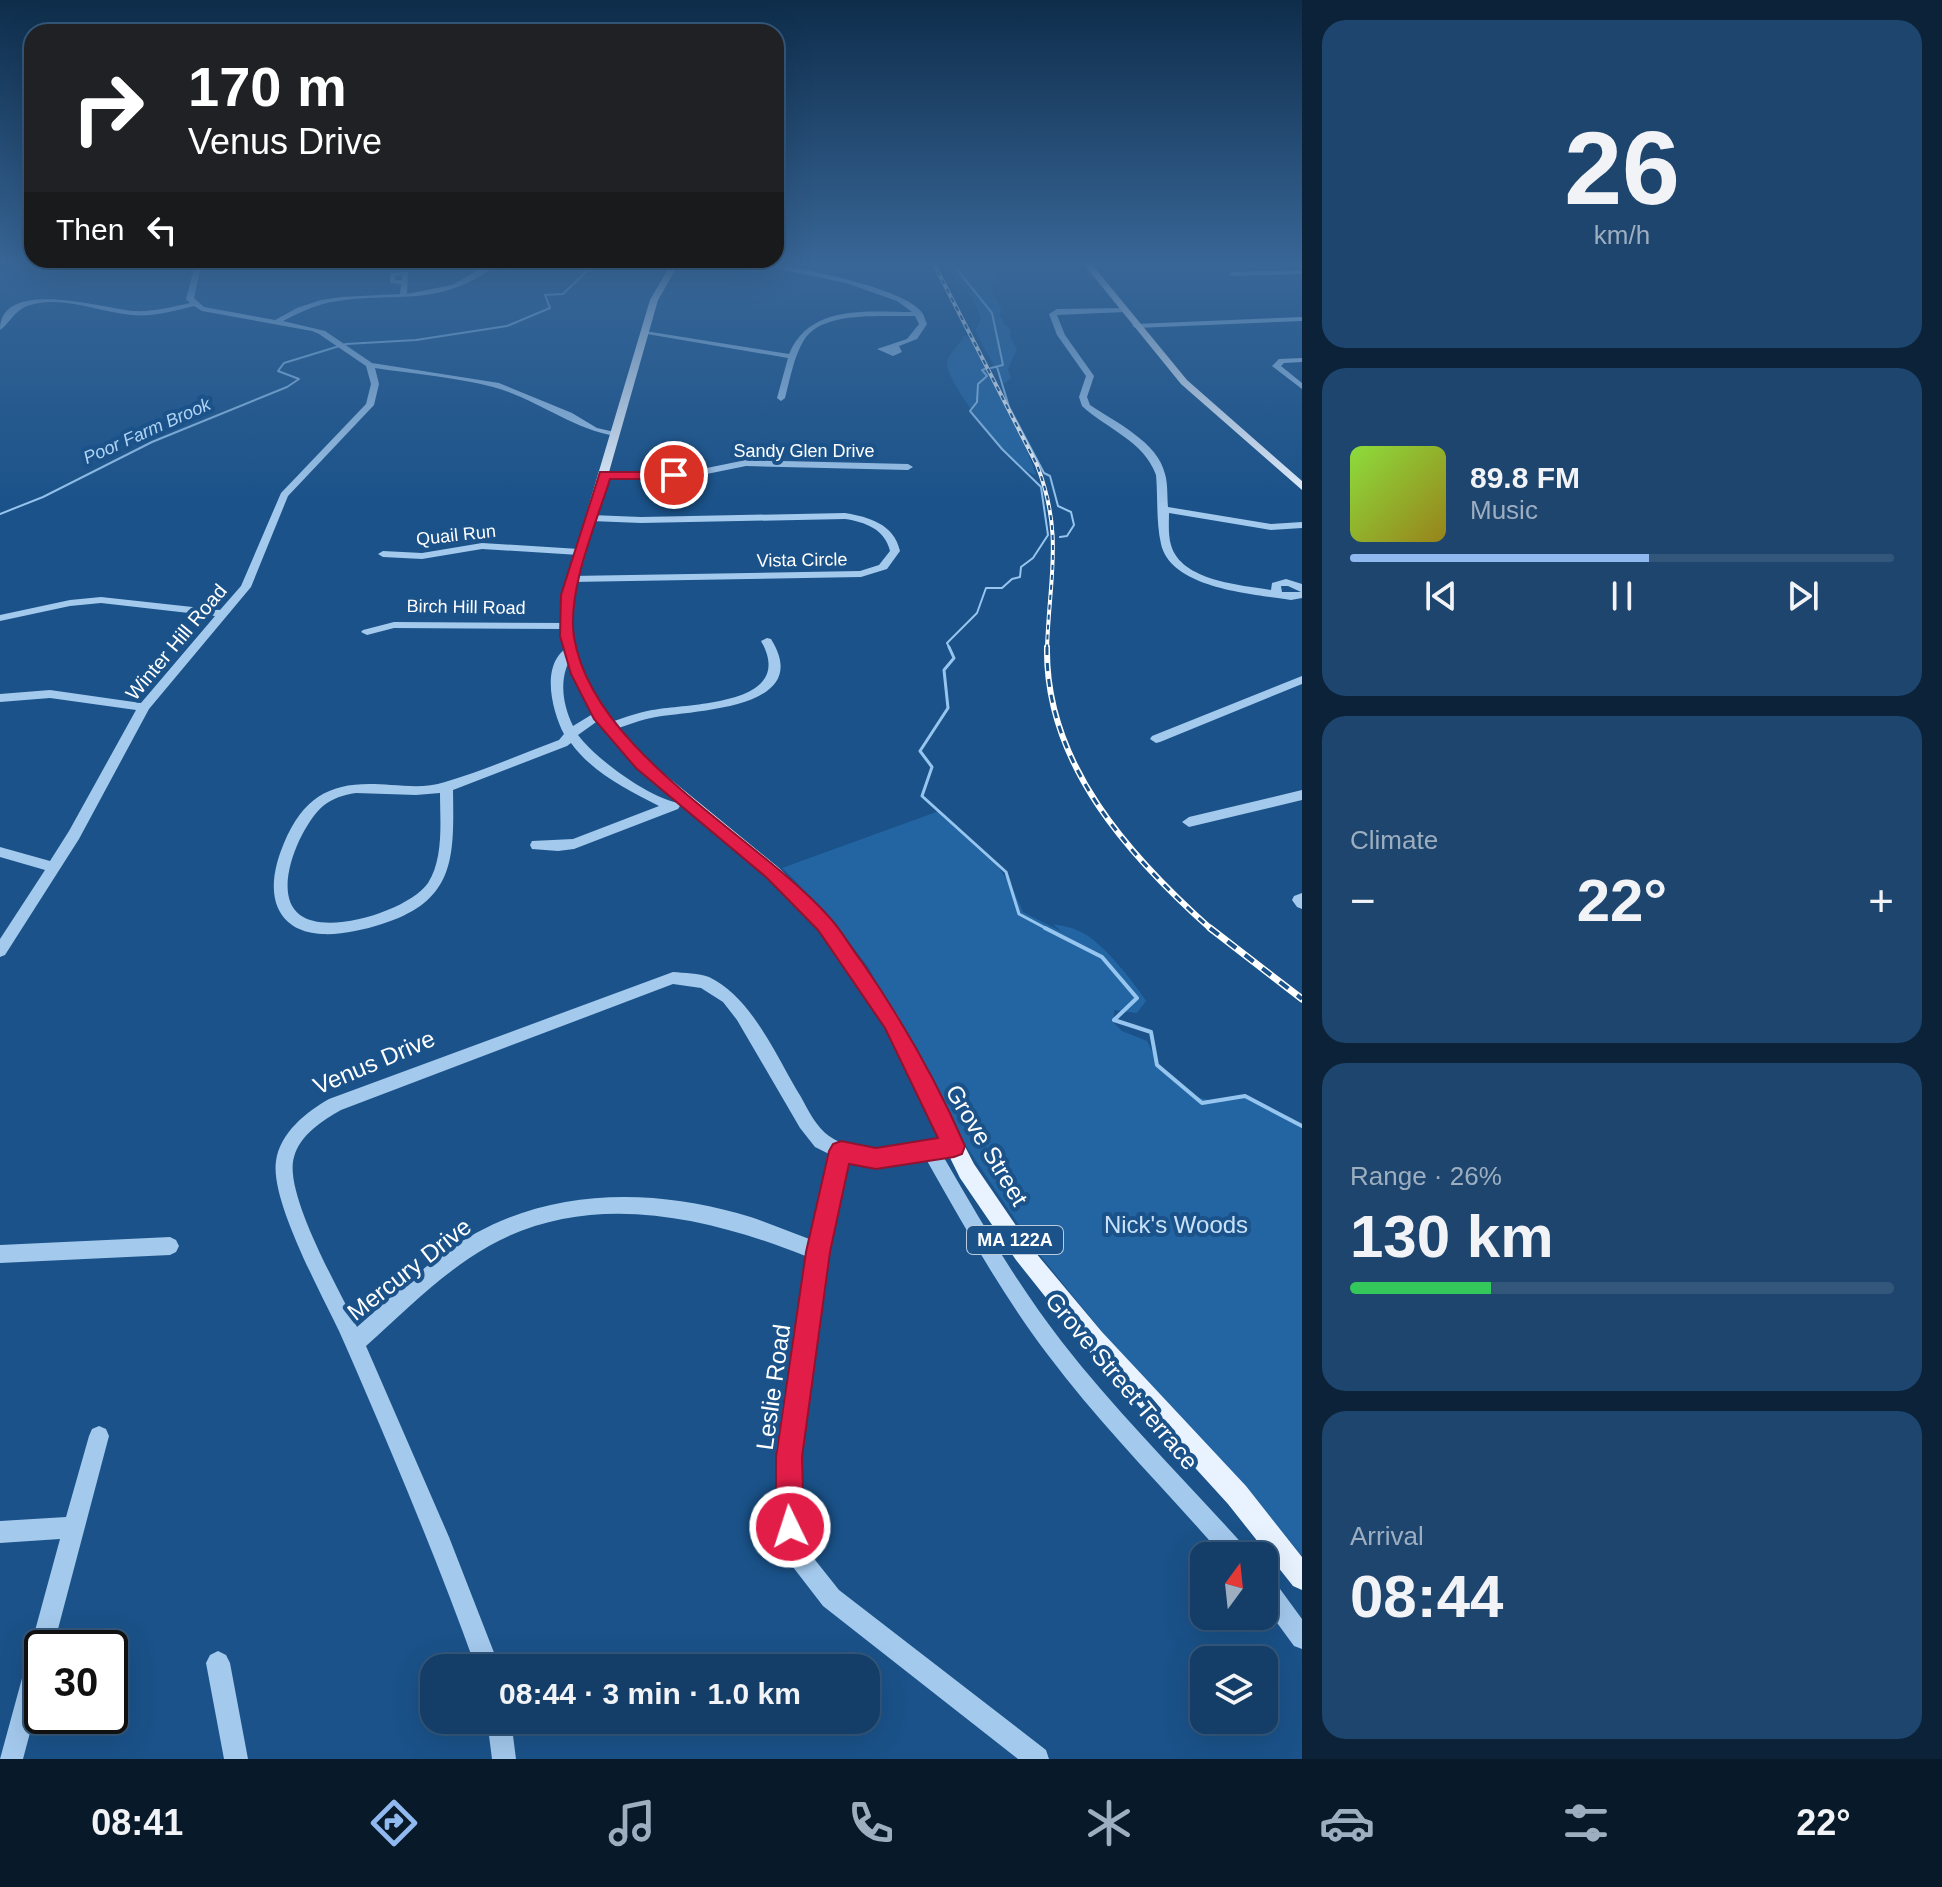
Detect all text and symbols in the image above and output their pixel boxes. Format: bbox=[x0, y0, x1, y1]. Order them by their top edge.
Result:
text: 170 m bbox=[188, 55, 347, 118]
icon: right bbox=[56, 56, 160, 160]
text: 26 bbox=[1564, 110, 1680, 226]
text: Venus Drive bbox=[188, 121, 382, 162]
icon: left bbox=[140, 208, 184, 252]
text: Then bbox=[56, 213, 124, 246]
text: km/h bbox=[1594, 220, 1650, 250]
water label: Poor Farm Brook bbox=[80, 394, 215, 468]
pin bbox=[640, 441, 708, 509]
street label: Sandy Glen Drive bbox=[733, 441, 875, 461]
icon: arrive bbox=[652, 453, 696, 497]
text: 89.8 FM bbox=[1470, 461, 1580, 494]
text: Music bbox=[1470, 495, 1538, 525]
street label: Quail Run bbox=[415, 521, 497, 549]
street label: Vista Circle bbox=[756, 549, 848, 571]
icon: previous bbox=[1419, 574, 1463, 618]
icon: pause bbox=[1600, 574, 1644, 618]
icon: next bbox=[1781, 574, 1825, 618]
street label: Winter Hill Road bbox=[121, 580, 231, 704]
street label: Birch Hill Road bbox=[406, 596, 526, 618]
text: Climate bbox=[1350, 825, 1438, 855]
text: 22° bbox=[1577, 867, 1667, 934]
text: − bbox=[1350, 876, 1376, 925]
text: + bbox=[1868, 876, 1894, 925]
street label: Venus Drive bbox=[309, 1024, 439, 1100]
street label: Grove Street bbox=[940, 1080, 1034, 1211]
text: Range · 26% bbox=[1350, 1161, 1502, 1191]
text: 130 km bbox=[1350, 1203, 1554, 1270]
park label: Nick's Woods bbox=[1104, 1211, 1248, 1238]
street label: Mercury Drive bbox=[342, 1212, 476, 1326]
road number: MA 122A bbox=[967, 1226, 1063, 1254]
street label: Grove Street Terrace bbox=[1040, 1287, 1204, 1475]
street label: Leslie Road bbox=[751, 1322, 795, 1452]
position arrow bbox=[748, 1485, 832, 1569]
text: Arrival bbox=[1350, 1521, 1424, 1551]
north arrow bbox=[1190, 1542, 1278, 1630]
map controls bbox=[1190, 1542, 1278, 1734]
text: 08:44 bbox=[1350, 1563, 1503, 1630]
speed limit sign: 30 bbox=[24, 1630, 128, 1734]
button: layers bbox=[1190, 1646, 1278, 1734]
text: 08:44 · 3 min · 1.0 km bbox=[499, 1677, 801, 1710]
icon: directions bbox=[366, 1795, 422, 1851]
icon: music bbox=[604, 1795, 660, 1851]
icon: phone bbox=[843, 1795, 899, 1851]
icon: climate bbox=[1081, 1795, 1137, 1851]
icon: car bbox=[1319, 1795, 1375, 1851]
icon: filters bbox=[1558, 1795, 1614, 1851]
text: 08:41 bbox=[91, 1802, 183, 1843]
text: 22° bbox=[1796, 1802, 1851, 1843]

